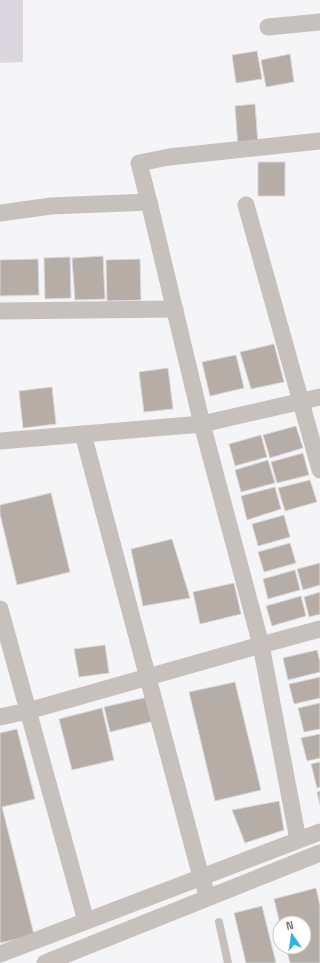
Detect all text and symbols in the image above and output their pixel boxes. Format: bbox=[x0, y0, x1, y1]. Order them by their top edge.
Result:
north arrow bbox=[272, 915, 312, 955]
text: N bbox=[285, 918, 295, 933]

